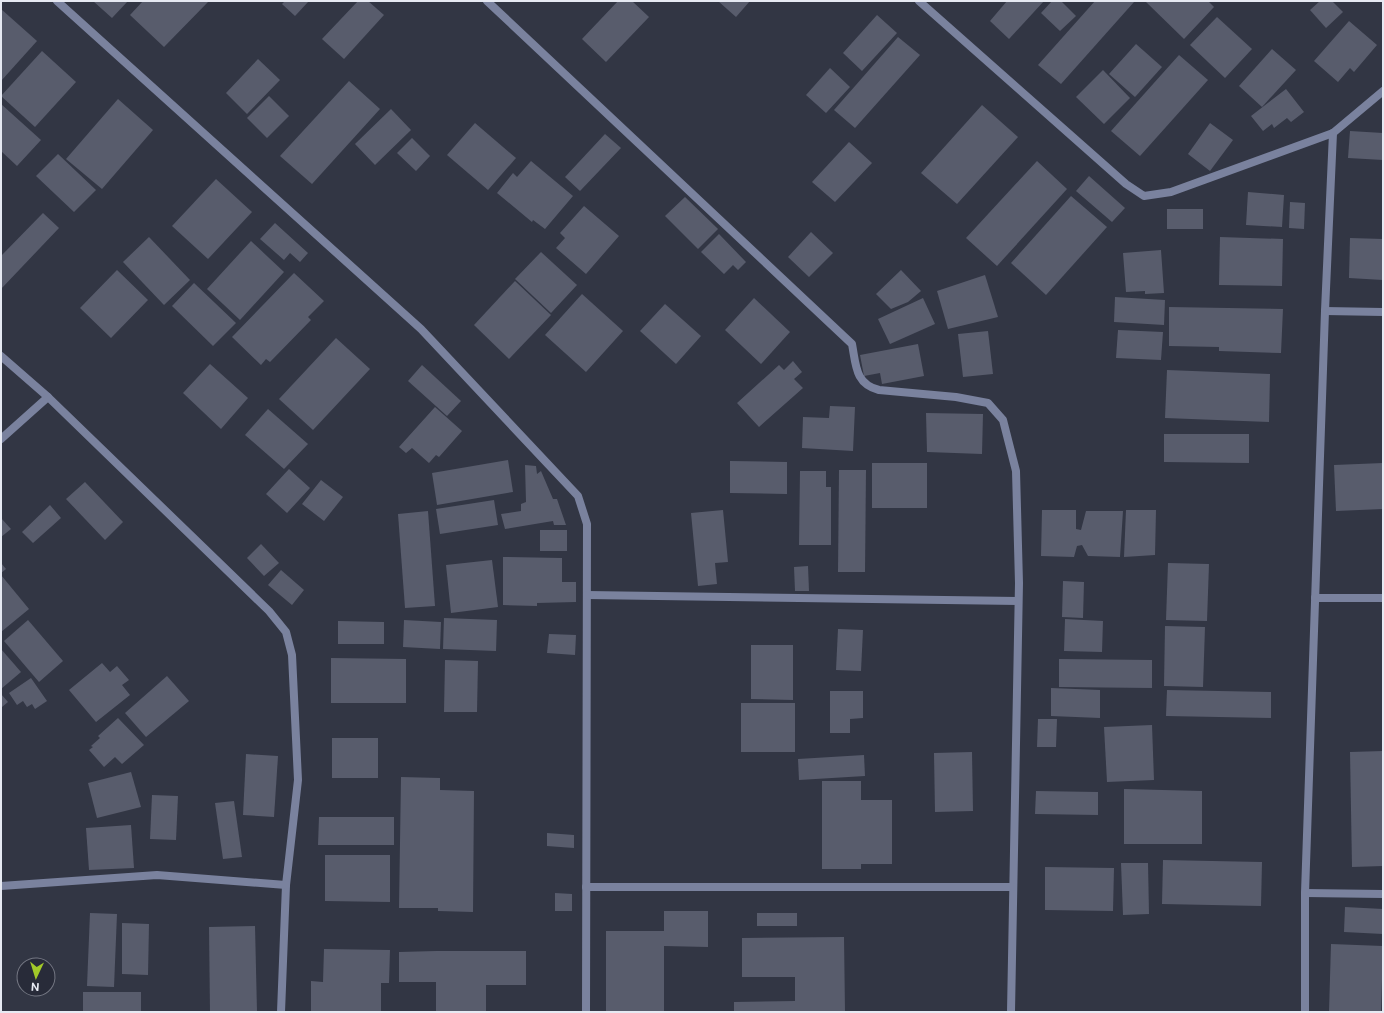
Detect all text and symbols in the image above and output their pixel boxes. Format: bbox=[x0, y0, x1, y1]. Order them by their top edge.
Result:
north arrow bbox=[16, 957, 56, 997]
text: N bbox=[31, 981, 40, 993]

